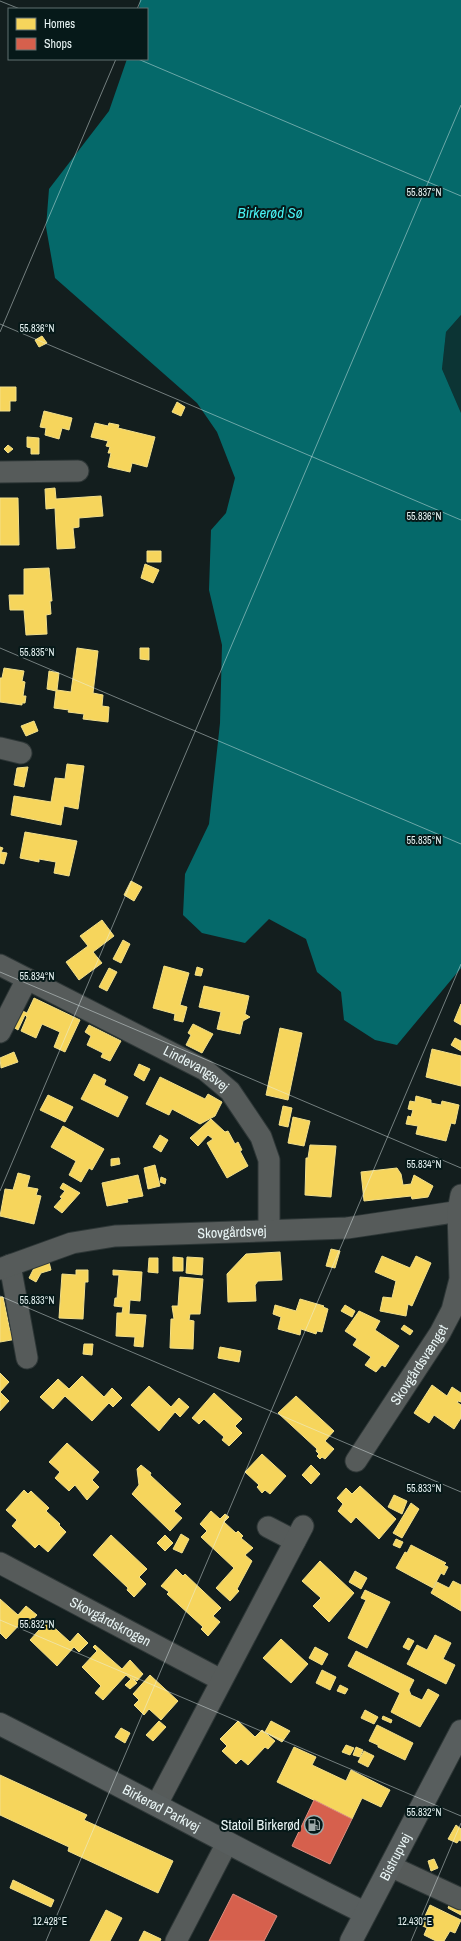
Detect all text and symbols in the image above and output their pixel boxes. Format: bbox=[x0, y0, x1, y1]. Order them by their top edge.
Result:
legend bbox=[8, 8, 148, 60]
text: Homes bbox=[44, 16, 75, 32]
text: Shops bbox=[44, 36, 72, 52]
text: 55.837°N bbox=[407, 186, 442, 199]
water label: Birkerød Sø bbox=[238, 202, 303, 223]
text: 55.836°N bbox=[20, 322, 55, 335]
text: 55.836°N bbox=[407, 510, 442, 523]
text: 55.835°N bbox=[20, 646, 55, 659]
text: 55.835°N bbox=[407, 834, 442, 847]
text: 55.834°N bbox=[20, 970, 55, 983]
street label: Lindevangsvej bbox=[160, 1041, 233, 1095]
text: 55.834°N bbox=[407, 1158, 442, 1171]
street label: Skovgårdsvej bbox=[197, 1222, 267, 1242]
text: 55.833°N bbox=[20, 1294, 55, 1307]
street label: Skovgårdsvænget bbox=[386, 1322, 452, 1409]
text: 55.833°N bbox=[407, 1482, 442, 1495]
street label: Skovgårdskrogen bbox=[67, 1593, 154, 1650]
text: 55.832°N bbox=[20, 1618, 55, 1631]
street label: Birkerød Parkvej bbox=[120, 1780, 203, 1836]
text: 55.832°N bbox=[407, 1806, 442, 1819]
fuel station icon: Statoil Birkerød bbox=[303, 1814, 325, 1836]
place label: Statoil Birkerød bbox=[221, 1816, 300, 1834]
street label: Bistrupvej bbox=[375, 1830, 415, 1884]
text: 12.428°E bbox=[33, 1915, 67, 1928]
text: 12.430°E bbox=[398, 1915, 432, 1928]

